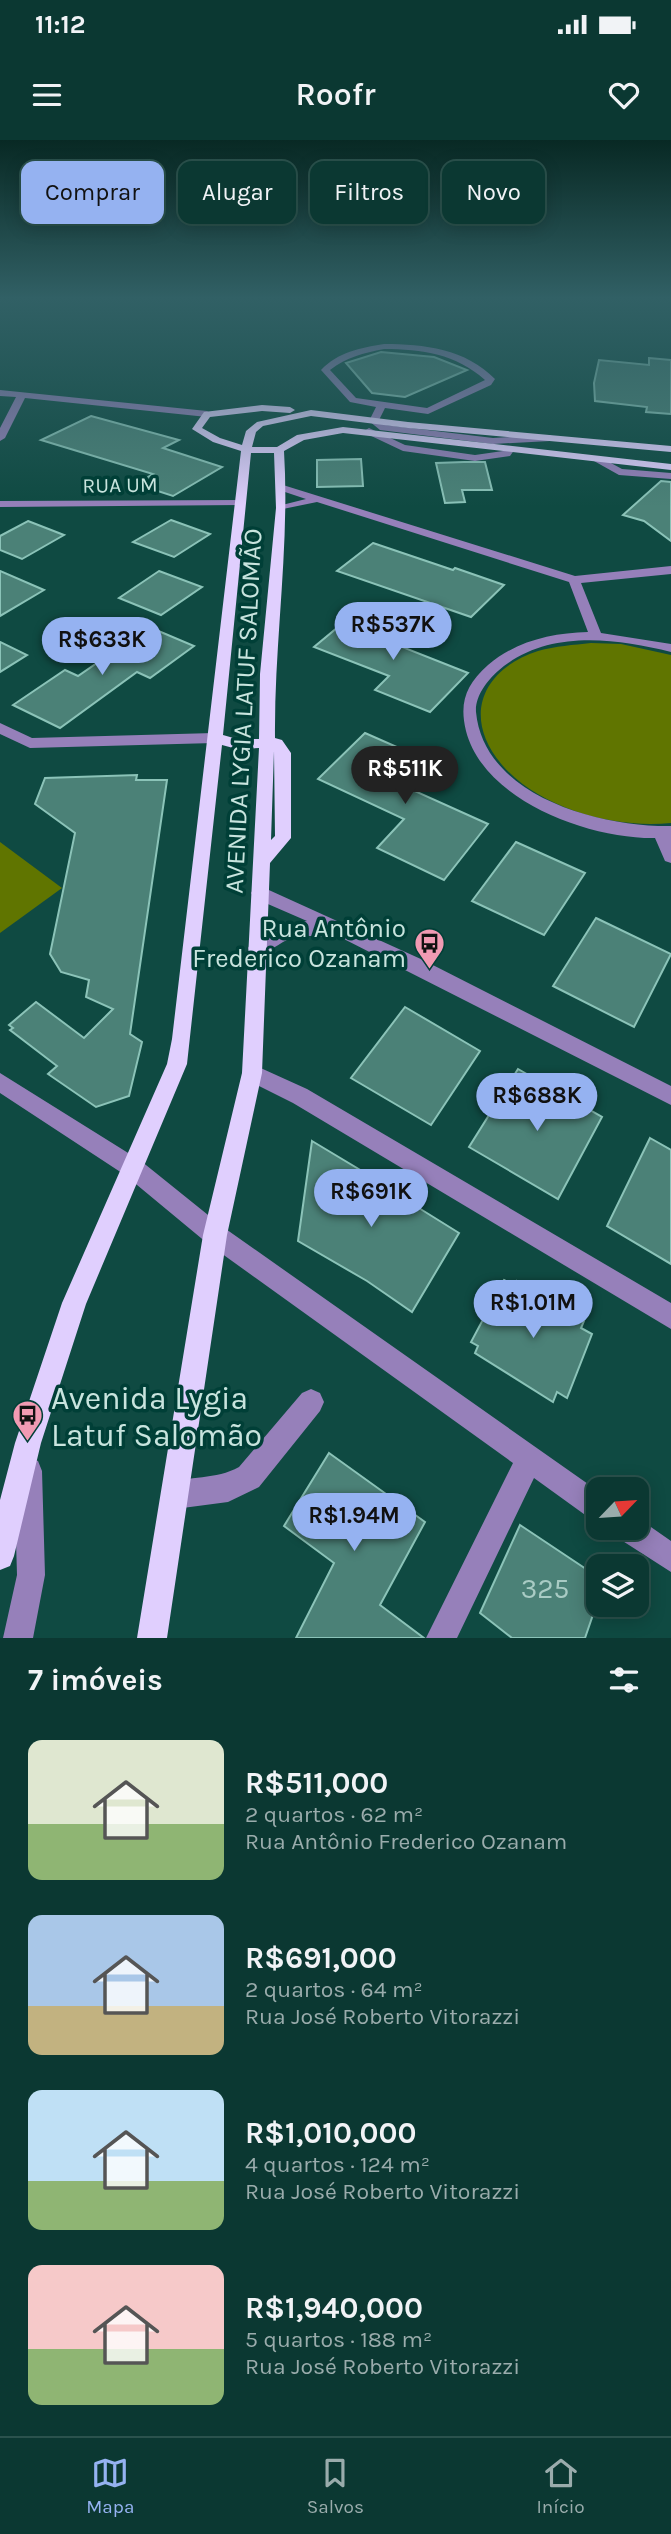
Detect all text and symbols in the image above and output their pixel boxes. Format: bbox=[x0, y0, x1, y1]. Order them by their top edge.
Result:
text: 11:12 bbox=[35, 9, 86, 40]
icon: menu bbox=[28, 76, 66, 114]
text: Roofr bbox=[295, 76, 376, 113]
icon: heart bbox=[605, 76, 643, 114]
chip: Comprar bbox=[21, 161, 164, 224]
chip: Alugar bbox=[178, 161, 296, 224]
chip: Filtros bbox=[310, 161, 428, 224]
chip: Novo bbox=[442, 161, 545, 224]
street label: RUA UM bbox=[82, 472, 158, 498]
street label: AVENIDA LYGIA LATUF SALOMÃO bbox=[218, 528, 269, 894]
pin: R$537K bbox=[336, 602, 450, 662]
text: R$537K bbox=[351, 611, 435, 638]
pin: R$633K bbox=[45, 617, 159, 677]
text: R$633K bbox=[58, 626, 146, 653]
pin: R$511K bbox=[348, 746, 462, 806]
text: R$511K bbox=[367, 755, 443, 782]
place label: Rua Antônio Frederico Ozanam bbox=[192, 913, 406, 974]
bus stop icon: Rua Antônio Frederico Ozanam bbox=[412, 926, 446, 970]
pin: R$688K bbox=[480, 1074, 594, 1133]
text: R$688K bbox=[492, 1082, 582, 1109]
pin: R$691K bbox=[314, 1170, 428, 1229]
text: R$691K bbox=[330, 1178, 412, 1205]
pin: R$1.01M bbox=[468, 1280, 598, 1340]
text: R$1.01M bbox=[490, 1289, 576, 1316]
place label: Avenida Lygia Latuf Salomão bbox=[51, 1380, 262, 1454]
bus stop icon: Avenida Lygia Latuf Salomão bbox=[11, 1399, 45, 1443]
north arrow bbox=[586, 1477, 649, 1540]
map controls bbox=[586, 1477, 649, 1617]
pin: R$1.94M bbox=[289, 1494, 419, 1553]
text: R$1.94M bbox=[308, 1502, 400, 1529]
button: layers bbox=[586, 1554, 649, 1617]
house number: 325 bbox=[521, 1572, 569, 1605]
icon: filters bbox=[605, 1661, 643, 1699]
text: 7 imóveis bbox=[28, 1662, 163, 1698]
text: R$511,000 bbox=[245, 1765, 388, 1801]
icon: home bbox=[84, 1768, 168, 1852]
text: 2 quartos · 62 m² bbox=[245, 1801, 423, 1828]
text: Rua Antônio Frederico Ozanam bbox=[245, 1828, 567, 1855]
text: R$691,000 bbox=[245, 1940, 397, 1976]
icon: home bbox=[84, 1943, 168, 2027]
text: 2 quartos · 64 m² bbox=[245, 1976, 423, 2003]
text: Rua José Roberto Vitorazzi bbox=[245, 2003, 520, 2030]
text: R$1,010,000 bbox=[245, 2115, 416, 2151]
icon: home bbox=[84, 2118, 168, 2202]
text: 4 quartos · 124 m² bbox=[245, 2151, 430, 2178]
text: Rua José Roberto Vitorazzi bbox=[245, 2178, 520, 2205]
text: R$1,940,000 bbox=[245, 2290, 423, 2326]
icon: home bbox=[84, 2293, 168, 2377]
text: 5 quartos · 188 m² bbox=[245, 2326, 432, 2353]
text: Rua José Roberto Vitorazzi bbox=[245, 2353, 520, 2380]
tab: Mapa bbox=[86, 2454, 134, 2518]
tab: Salvos bbox=[307, 2454, 364, 2518]
tab: Início bbox=[536, 2454, 585, 2518]

